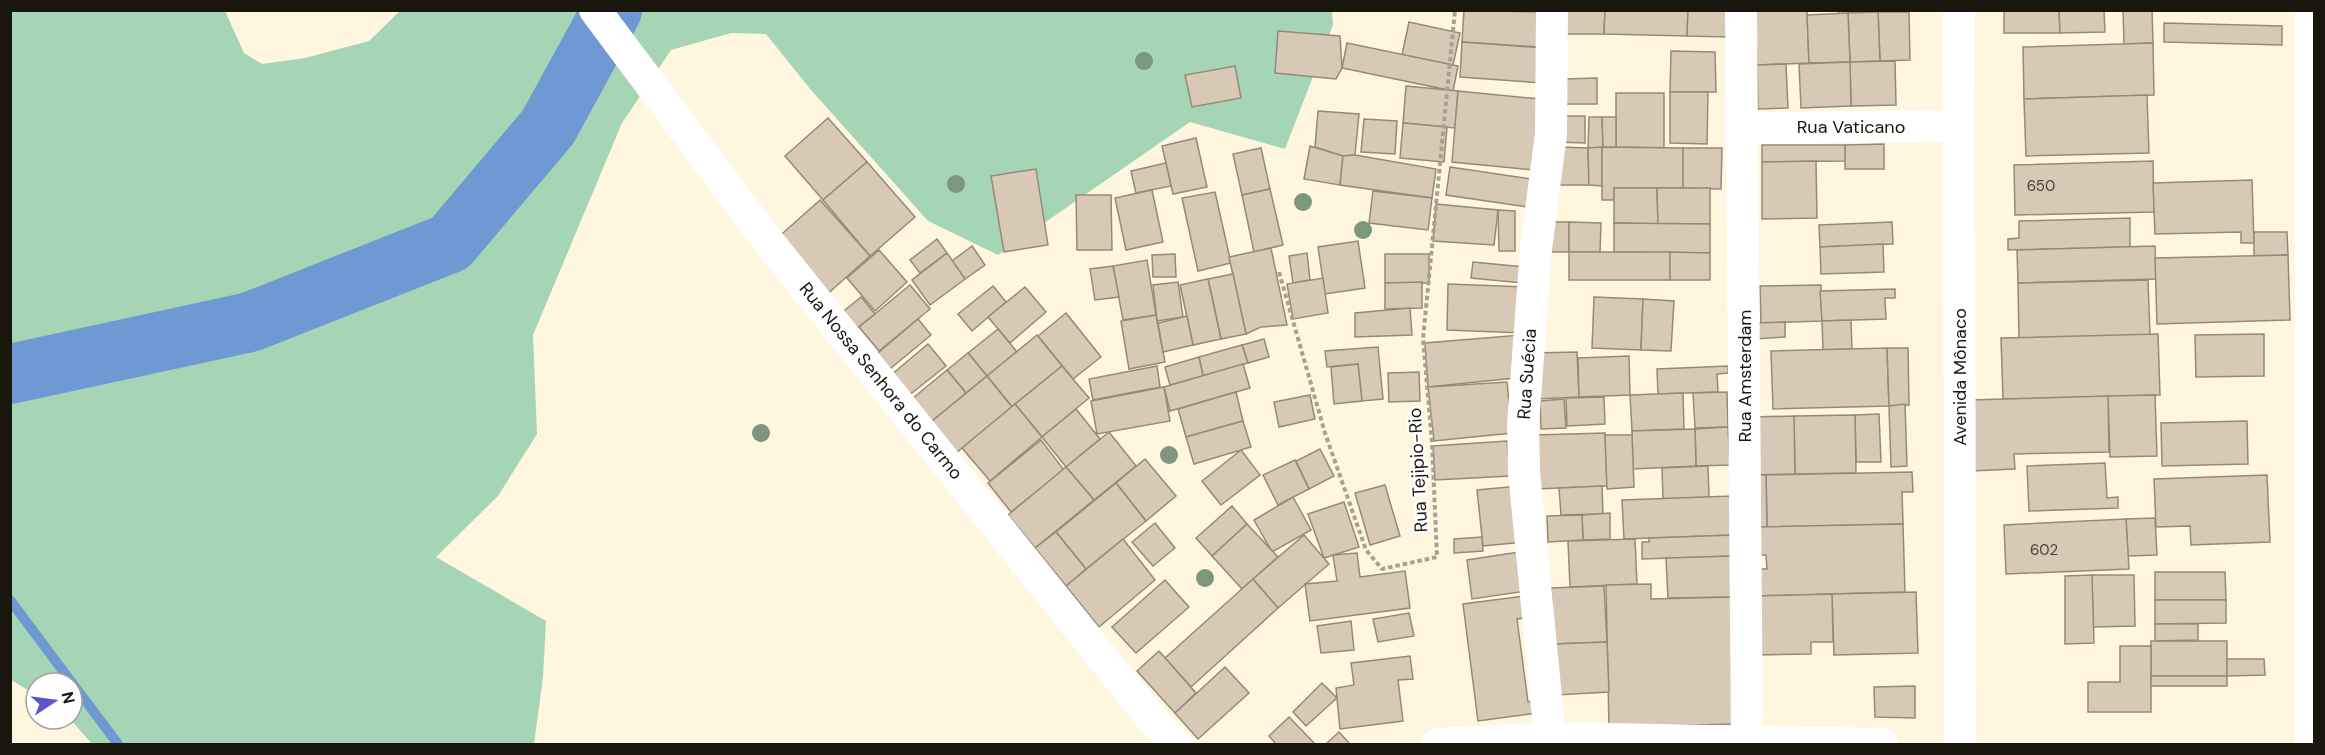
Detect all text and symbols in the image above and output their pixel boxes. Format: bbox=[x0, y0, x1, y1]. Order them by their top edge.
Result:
street label: Rua Vaticano bbox=[1797, 115, 1905, 139]
house number: 650 bbox=[2027, 176, 2055, 196]
street label: Rua Nossa Senhora do Carmo bbox=[794, 277, 968, 485]
street label: Avenida Mônaco bbox=[1948, 308, 1972, 446]
street label: Rua Amsterdam bbox=[1733, 310, 1757, 442]
street label: Rua Suécia bbox=[1512, 328, 1542, 420]
street label: Rua Tejipio-Rio bbox=[1403, 407, 1433, 533]
house number: 602 bbox=[2030, 540, 2058, 560]
north arrow bbox=[24, 671, 84, 731]
text: N bbox=[57, 690, 80, 706]

